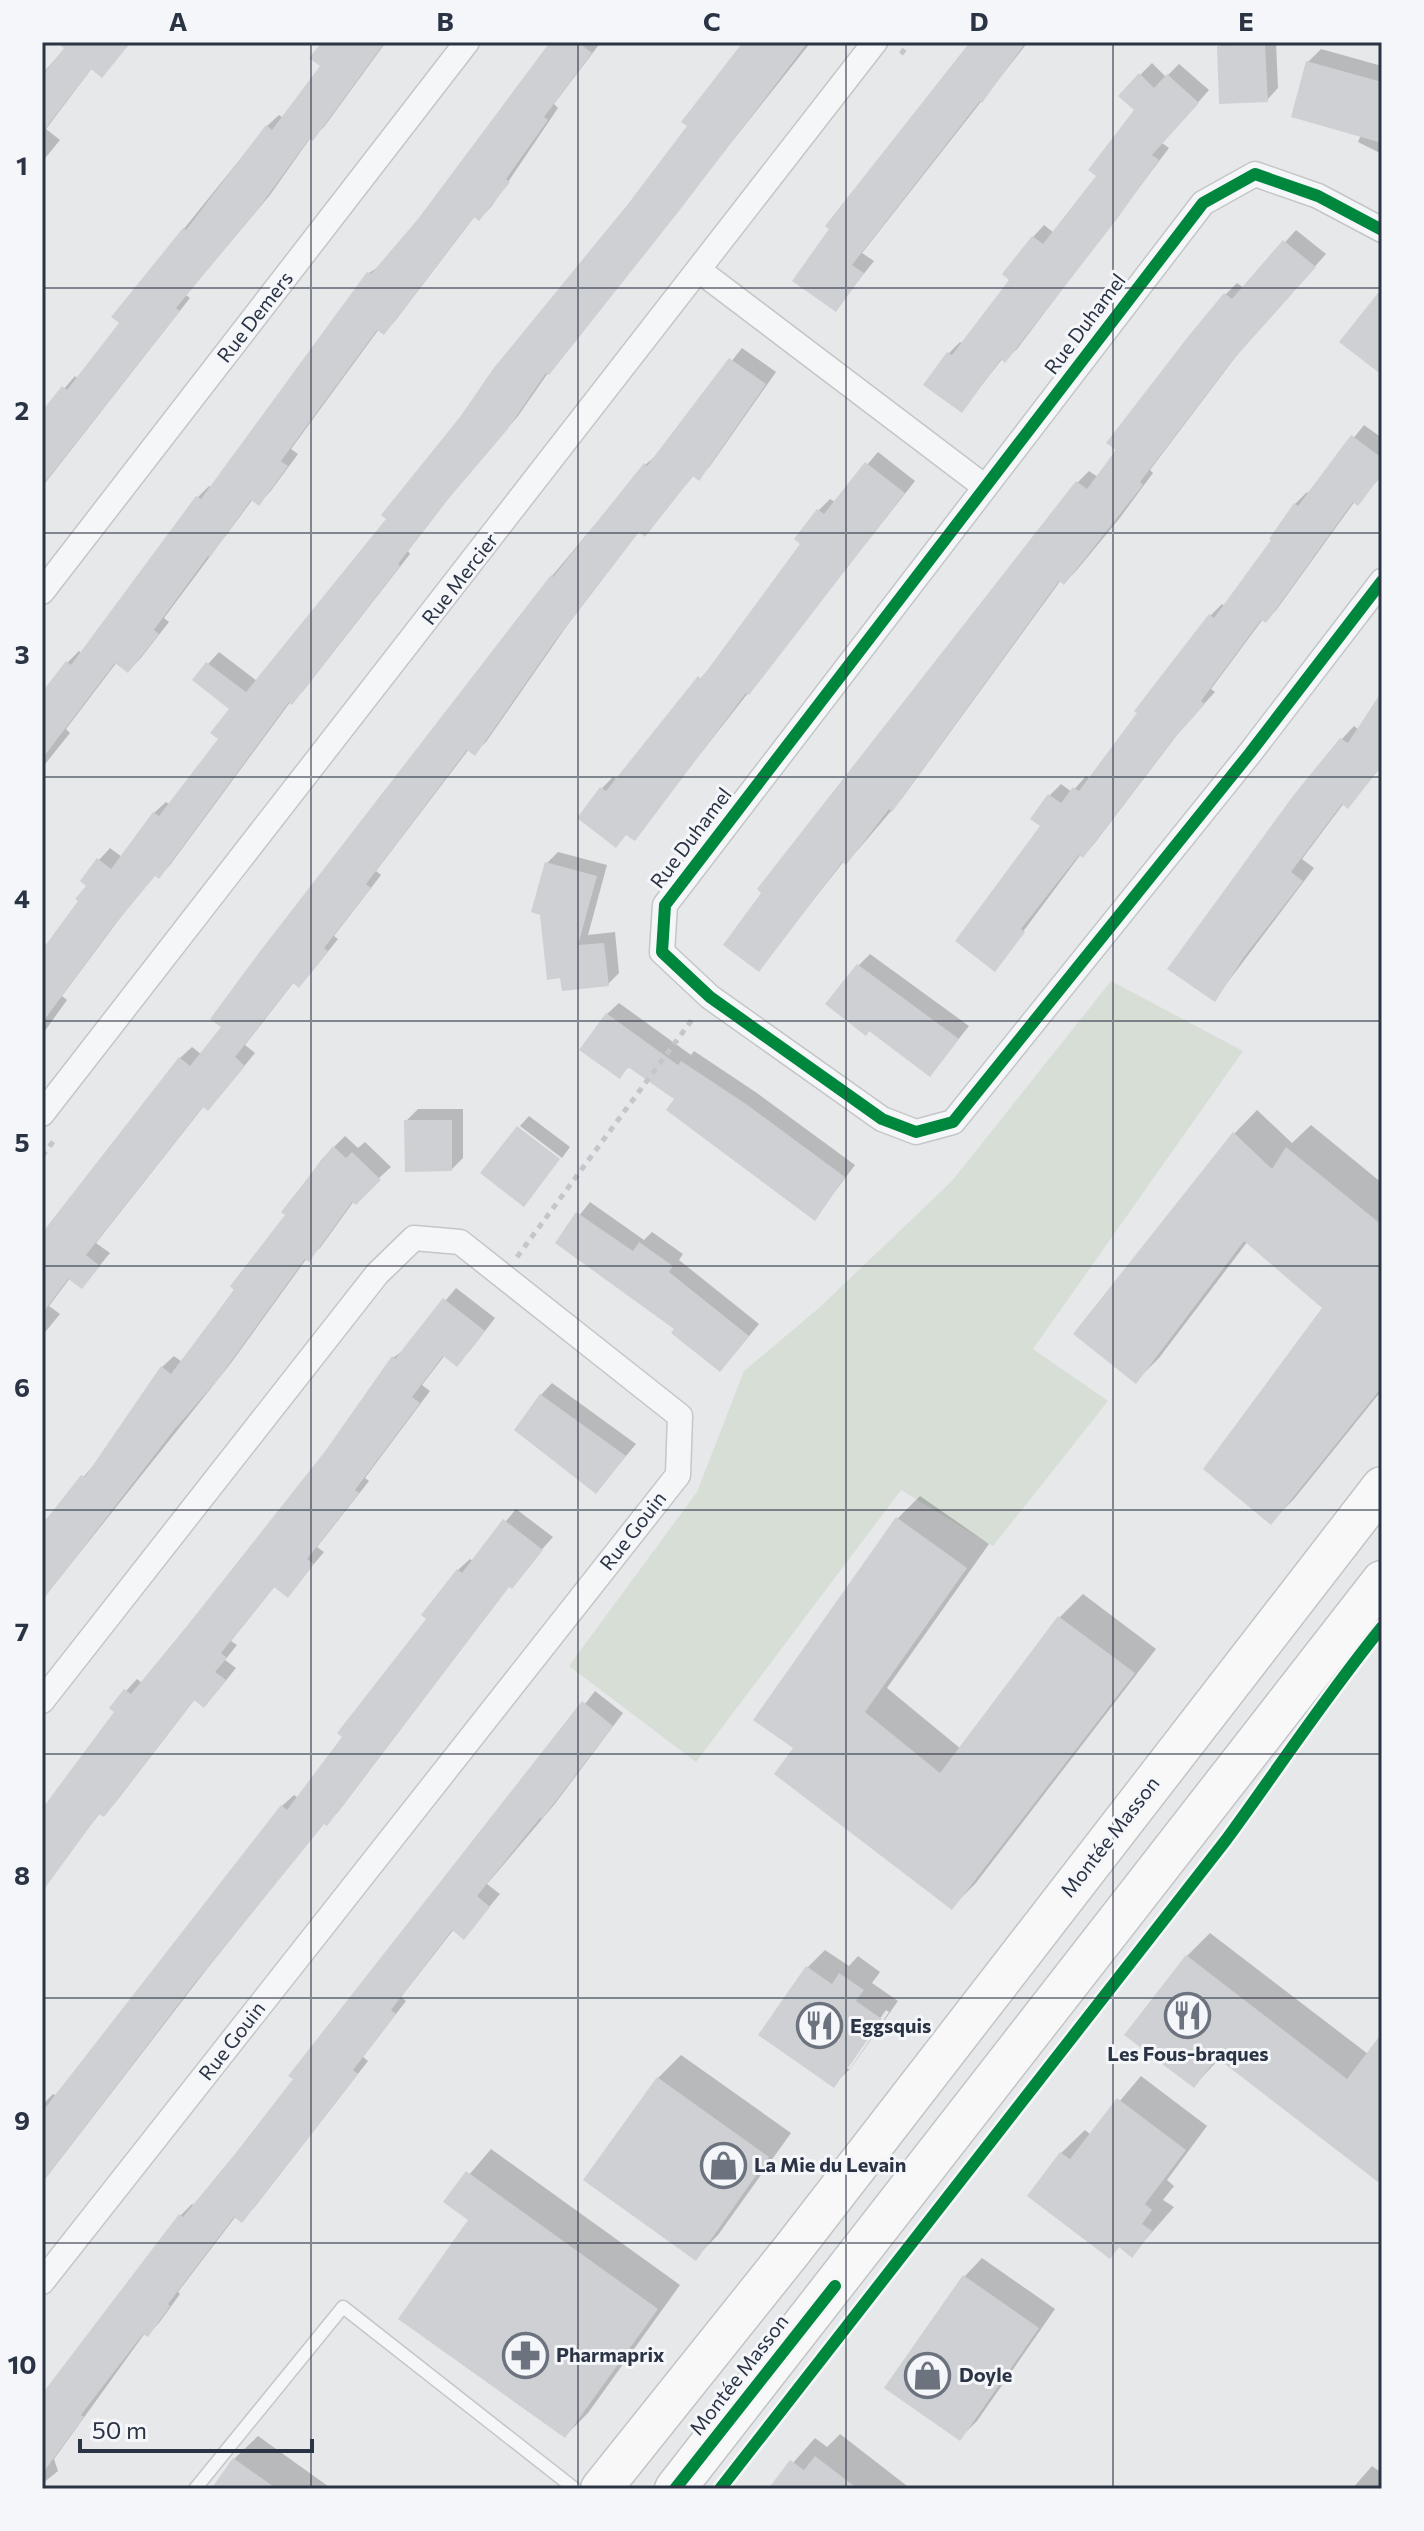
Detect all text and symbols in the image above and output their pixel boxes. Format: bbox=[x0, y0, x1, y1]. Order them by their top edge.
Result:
text: A bbox=[169, 5, 188, 36]
text: B bbox=[436, 5, 454, 36]
text: C bbox=[703, 5, 721, 36]
text: D bbox=[969, 5, 989, 36]
text: E bbox=[1238, 5, 1254, 36]
text: 1 bbox=[16, 149, 28, 180]
street label: Rue Demers bbox=[211, 266, 297, 367]
street label: Rue Duhamel bbox=[1039, 268, 1130, 378]
text: 2 bbox=[15, 394, 29, 425]
street label: Rue Mercier bbox=[416, 528, 502, 629]
text: 3 bbox=[14, 638, 30, 669]
street label: Rue Duhamel bbox=[645, 782, 736, 892]
text: 4 bbox=[14, 882, 30, 913]
text: 5 bbox=[14, 1126, 30, 1157]
text: 6 bbox=[14, 1371, 30, 1402]
street label: Rue Gouin bbox=[594, 1486, 670, 1575]
text: 7 bbox=[15, 1615, 29, 1646]
street label: Montée Masson bbox=[1055, 1771, 1164, 1901]
text: 8 bbox=[14, 1859, 30, 1890]
restaurant icon: Les Fous-braques bbox=[1164, 1991, 1212, 2039]
street label: Rue Gouin bbox=[193, 1996, 269, 2085]
restaurant icon: Eggsquis bbox=[795, 2002, 843, 2050]
place label: Eggsquis bbox=[850, 2013, 931, 2037]
place label: Les Fous-braques bbox=[1107, 2041, 1269, 2065]
text: 9 bbox=[14, 2104, 30, 2135]
shop icon: La Mie du Levain bbox=[699, 2141, 747, 2189]
place label: La Mie du Levain bbox=[754, 2152, 906, 2176]
street label: Montée Masson bbox=[684, 2309, 793, 2439]
pharmacy icon: Pharmaprix bbox=[501, 2331, 549, 2379]
place label: Pharmaprix bbox=[556, 2342, 665, 2366]
text: 10 bbox=[7, 2348, 37, 2379]
shop icon: Doyle bbox=[904, 2351, 952, 2399]
place label: Doyle bbox=[959, 2362, 1012, 2386]
scale bar bbox=[80, 2403, 312, 2453]
text: 50 m bbox=[92, 2415, 147, 2444]

